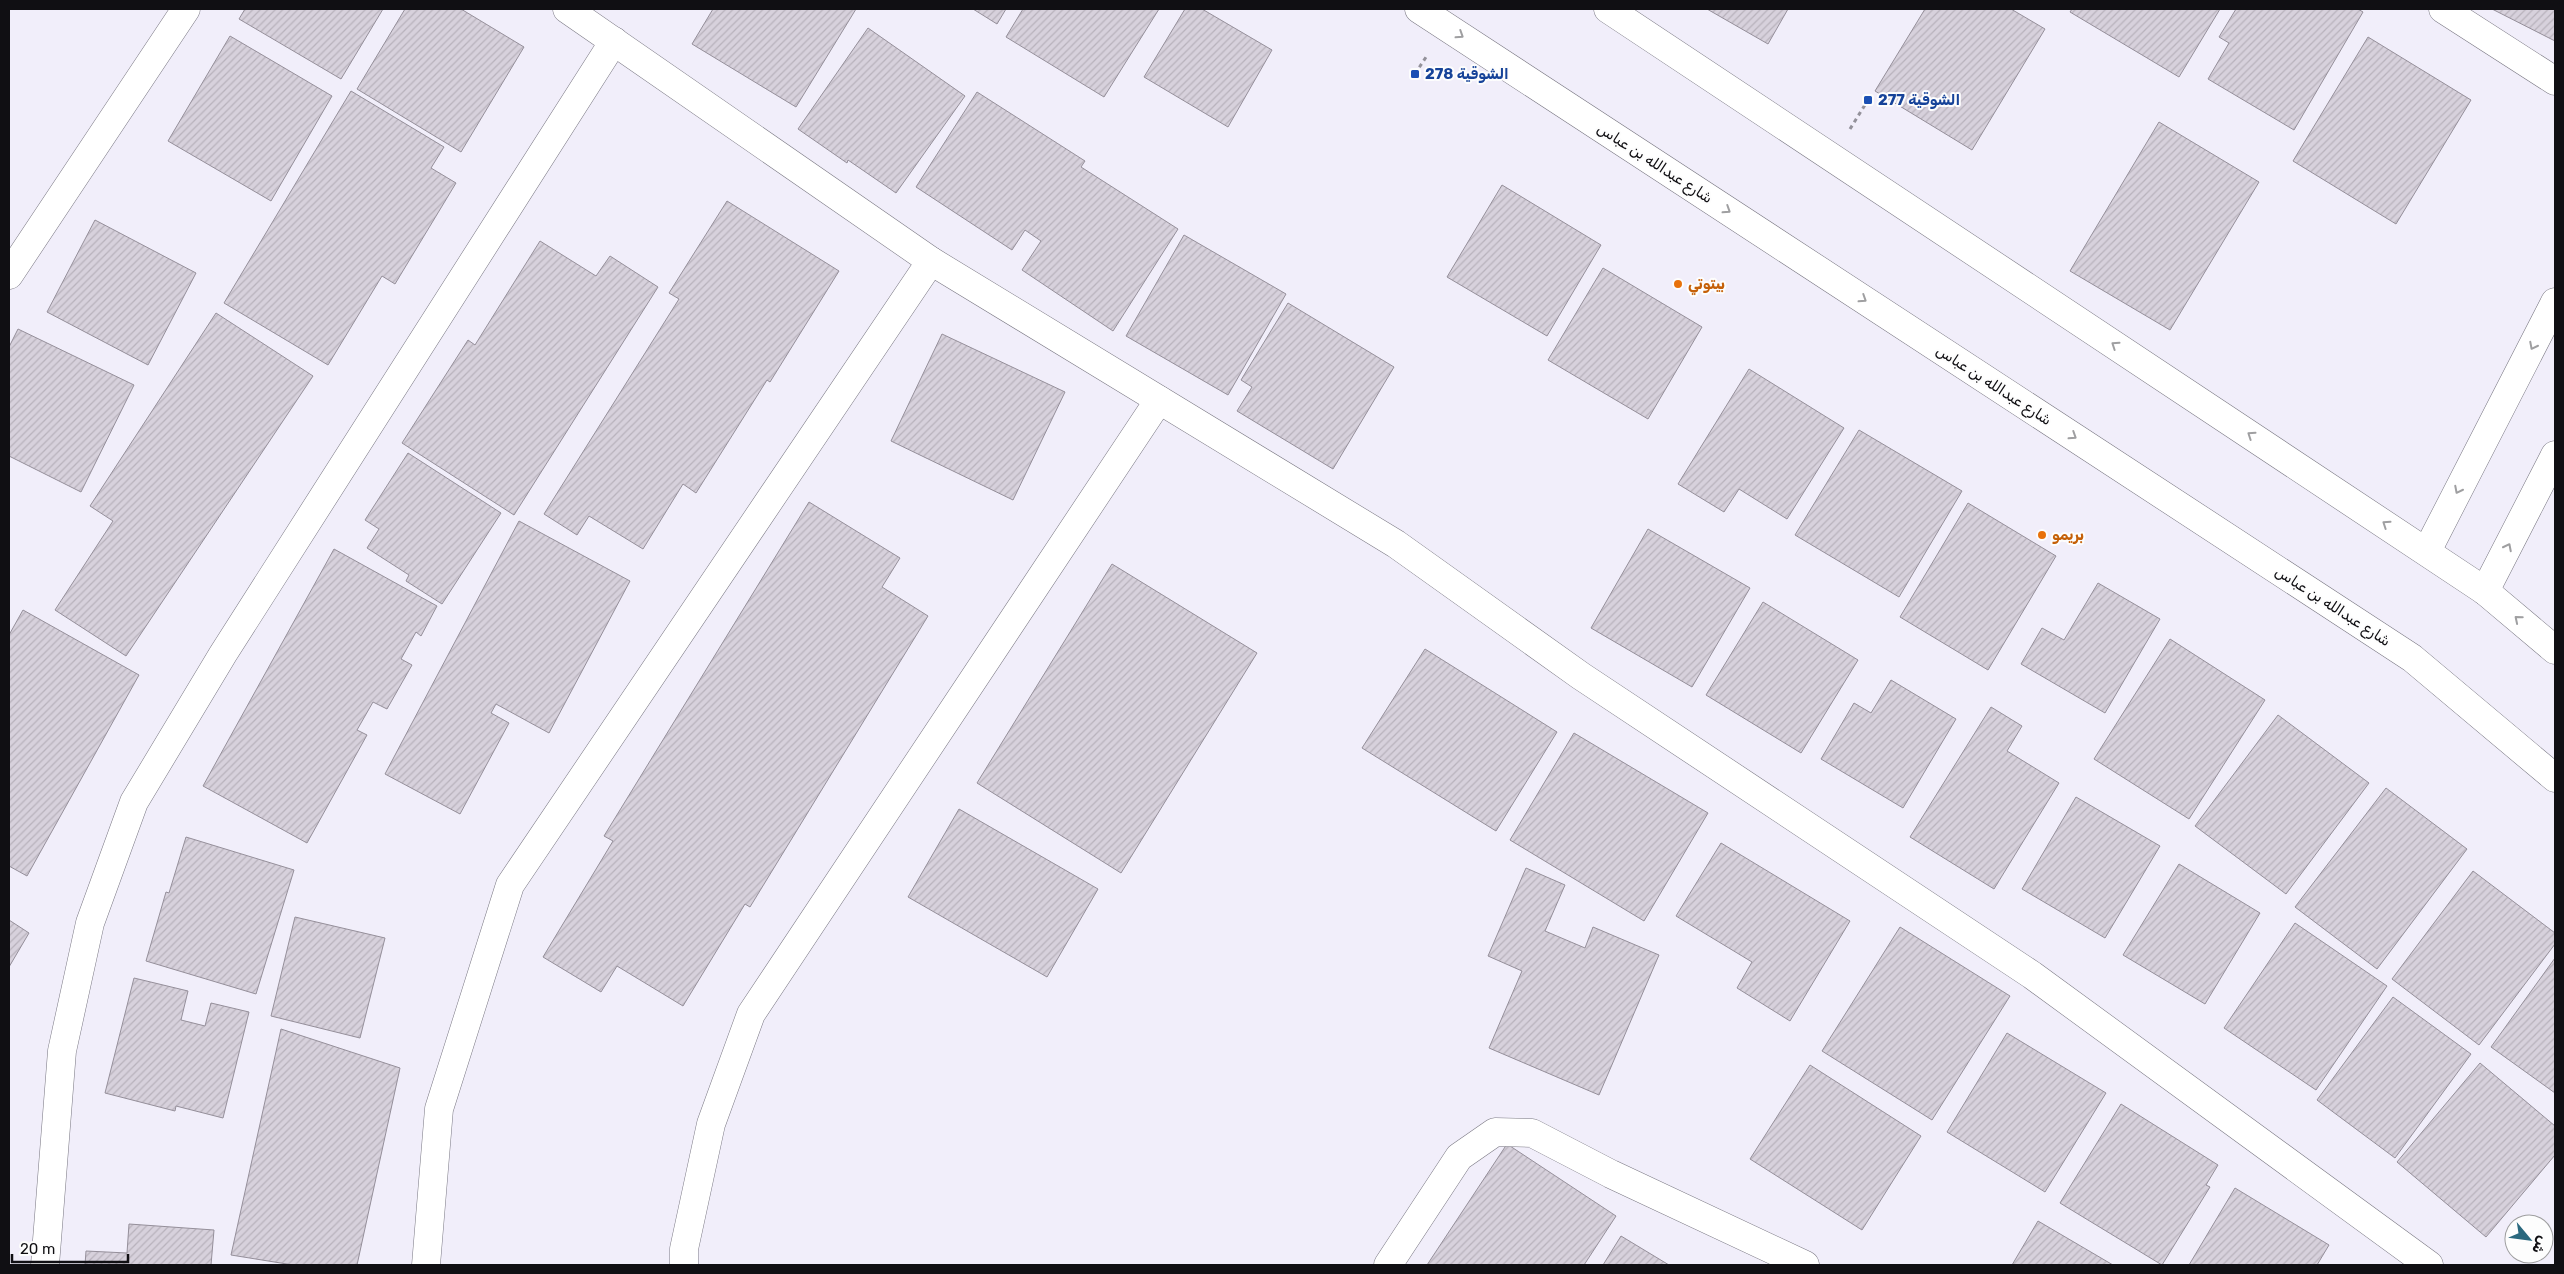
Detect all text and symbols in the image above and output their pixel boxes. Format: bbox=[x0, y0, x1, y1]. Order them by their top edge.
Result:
one-way arrow bbox=[1454, 29, 1463, 39]
place label: الشوقية 278 bbox=[1425, 65, 1509, 83]
marker: الشوقية 278 bbox=[1409, 68, 1421, 80]
place label: الشوقية 277 bbox=[1878, 91, 1960, 109]
marker: الشوقية 277 bbox=[1862, 94, 1874, 106]
street label: شارع عبدالله بن عباس bbox=[1593, 119, 1716, 209]
one-way arrow bbox=[1722, 204, 1731, 214]
place label: بيتوتي bbox=[1688, 275, 1725, 296]
marker: بيتوتي bbox=[1672, 278, 1684, 290]
one-way arrow bbox=[1858, 293, 1867, 303]
street label: شارع عبدالله بن عباس bbox=[1932, 341, 2055, 431]
one-way arrow bbox=[2529, 341, 2539, 350]
one-way arrow bbox=[2111, 342, 2121, 351]
one-way arrow bbox=[2067, 430, 2076, 439]
one-way arrow bbox=[2247, 432, 2256, 441]
one-way arrow bbox=[2454, 485, 2464, 494]
one-way arrow bbox=[2382, 521, 2391, 531]
place label: بريمو bbox=[2052, 526, 2084, 544]
marker: بريمو bbox=[2036, 529, 2048, 541]
one-way arrow bbox=[2502, 544, 2512, 553]
street label: شارع عبدالله بن عباس bbox=[2271, 562, 2394, 652]
one-way arrow bbox=[2515, 616, 2524, 624]
north arrow bbox=[2504, 1214, 2554, 1264]
scale bar bbox=[12, 1232, 129, 1264]
text: ش bbox=[2528, 1233, 2552, 1257]
text: 20 m bbox=[20, 1240, 55, 1258]

